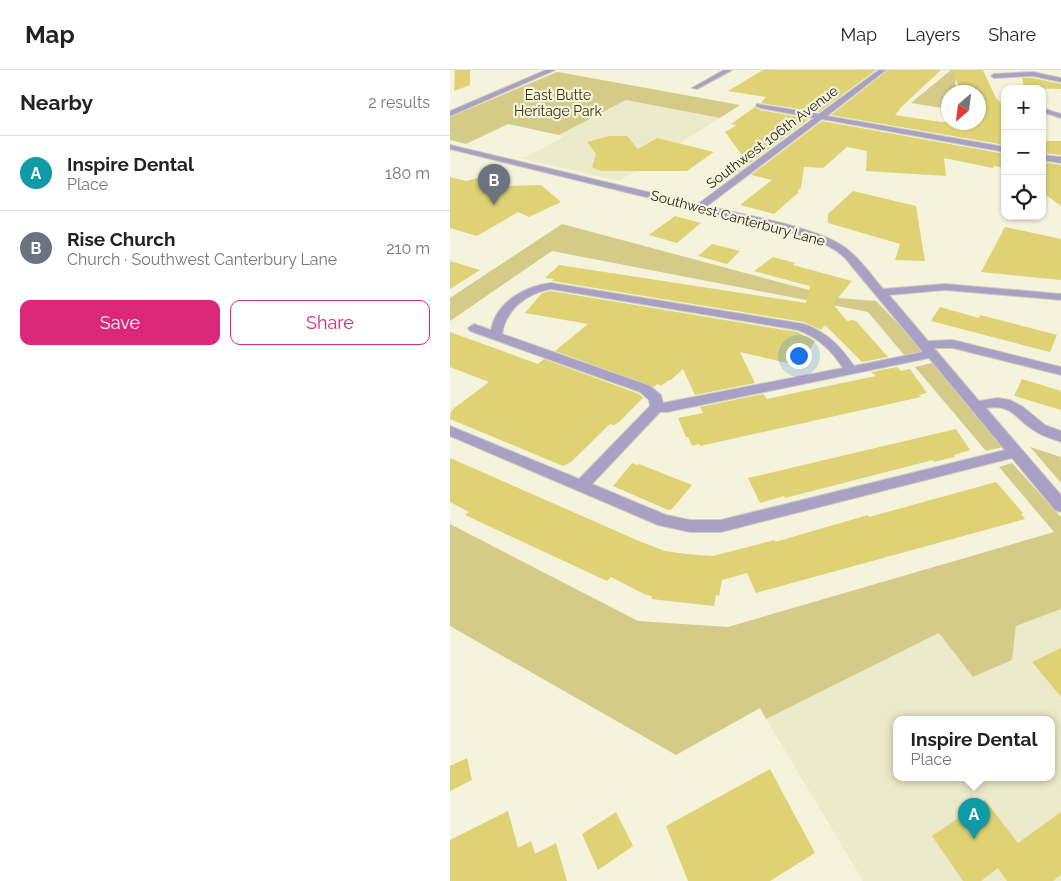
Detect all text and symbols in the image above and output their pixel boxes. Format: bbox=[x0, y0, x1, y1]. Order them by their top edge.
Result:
text: Map bbox=[25, 20, 75, 49]
text: Map bbox=[841, 24, 877, 45]
text: Layers bbox=[905, 24, 960, 45]
text: Share bbox=[988, 24, 1036, 45]
street label: Southwest 106th Avenue bbox=[703, 82, 841, 192]
north arrow bbox=[941, 85, 986, 130]
map controls bbox=[1001, 85, 1046, 220]
button: + bbox=[1001, 85, 1046, 130]
park label: East Butte Heritage Park bbox=[514, 87, 602, 119]
text: Nearby bbox=[20, 90, 93, 115]
text: 2 results bbox=[368, 93, 430, 112]
button: − bbox=[1001, 130, 1046, 175]
text: Inspire Dental bbox=[67, 153, 194, 175]
text: A bbox=[31, 164, 41, 183]
text: 180 m bbox=[385, 164, 430, 183]
pin: B bbox=[478, 164, 510, 205]
text: Place bbox=[67, 175, 108, 194]
button: locate bbox=[1001, 175, 1046, 220]
street label: Southwest Canterbury Lane bbox=[649, 187, 827, 249]
text: Rise Church bbox=[67, 228, 175, 250]
text: B bbox=[31, 239, 41, 258]
text: 210 m bbox=[386, 239, 430, 258]
text: Church · Southwest Canterbury Lane bbox=[67, 250, 337, 269]
button: Save bbox=[20, 300, 220, 345]
button: Share bbox=[230, 300, 430, 345]
your location bbox=[786, 343, 812, 369]
popup bbox=[893, 716, 1055, 781]
text: Inspire Dental bbox=[911, 728, 1038, 750]
text: Place bbox=[911, 750, 952, 769]
pin: A bbox=[958, 798, 990, 839]

